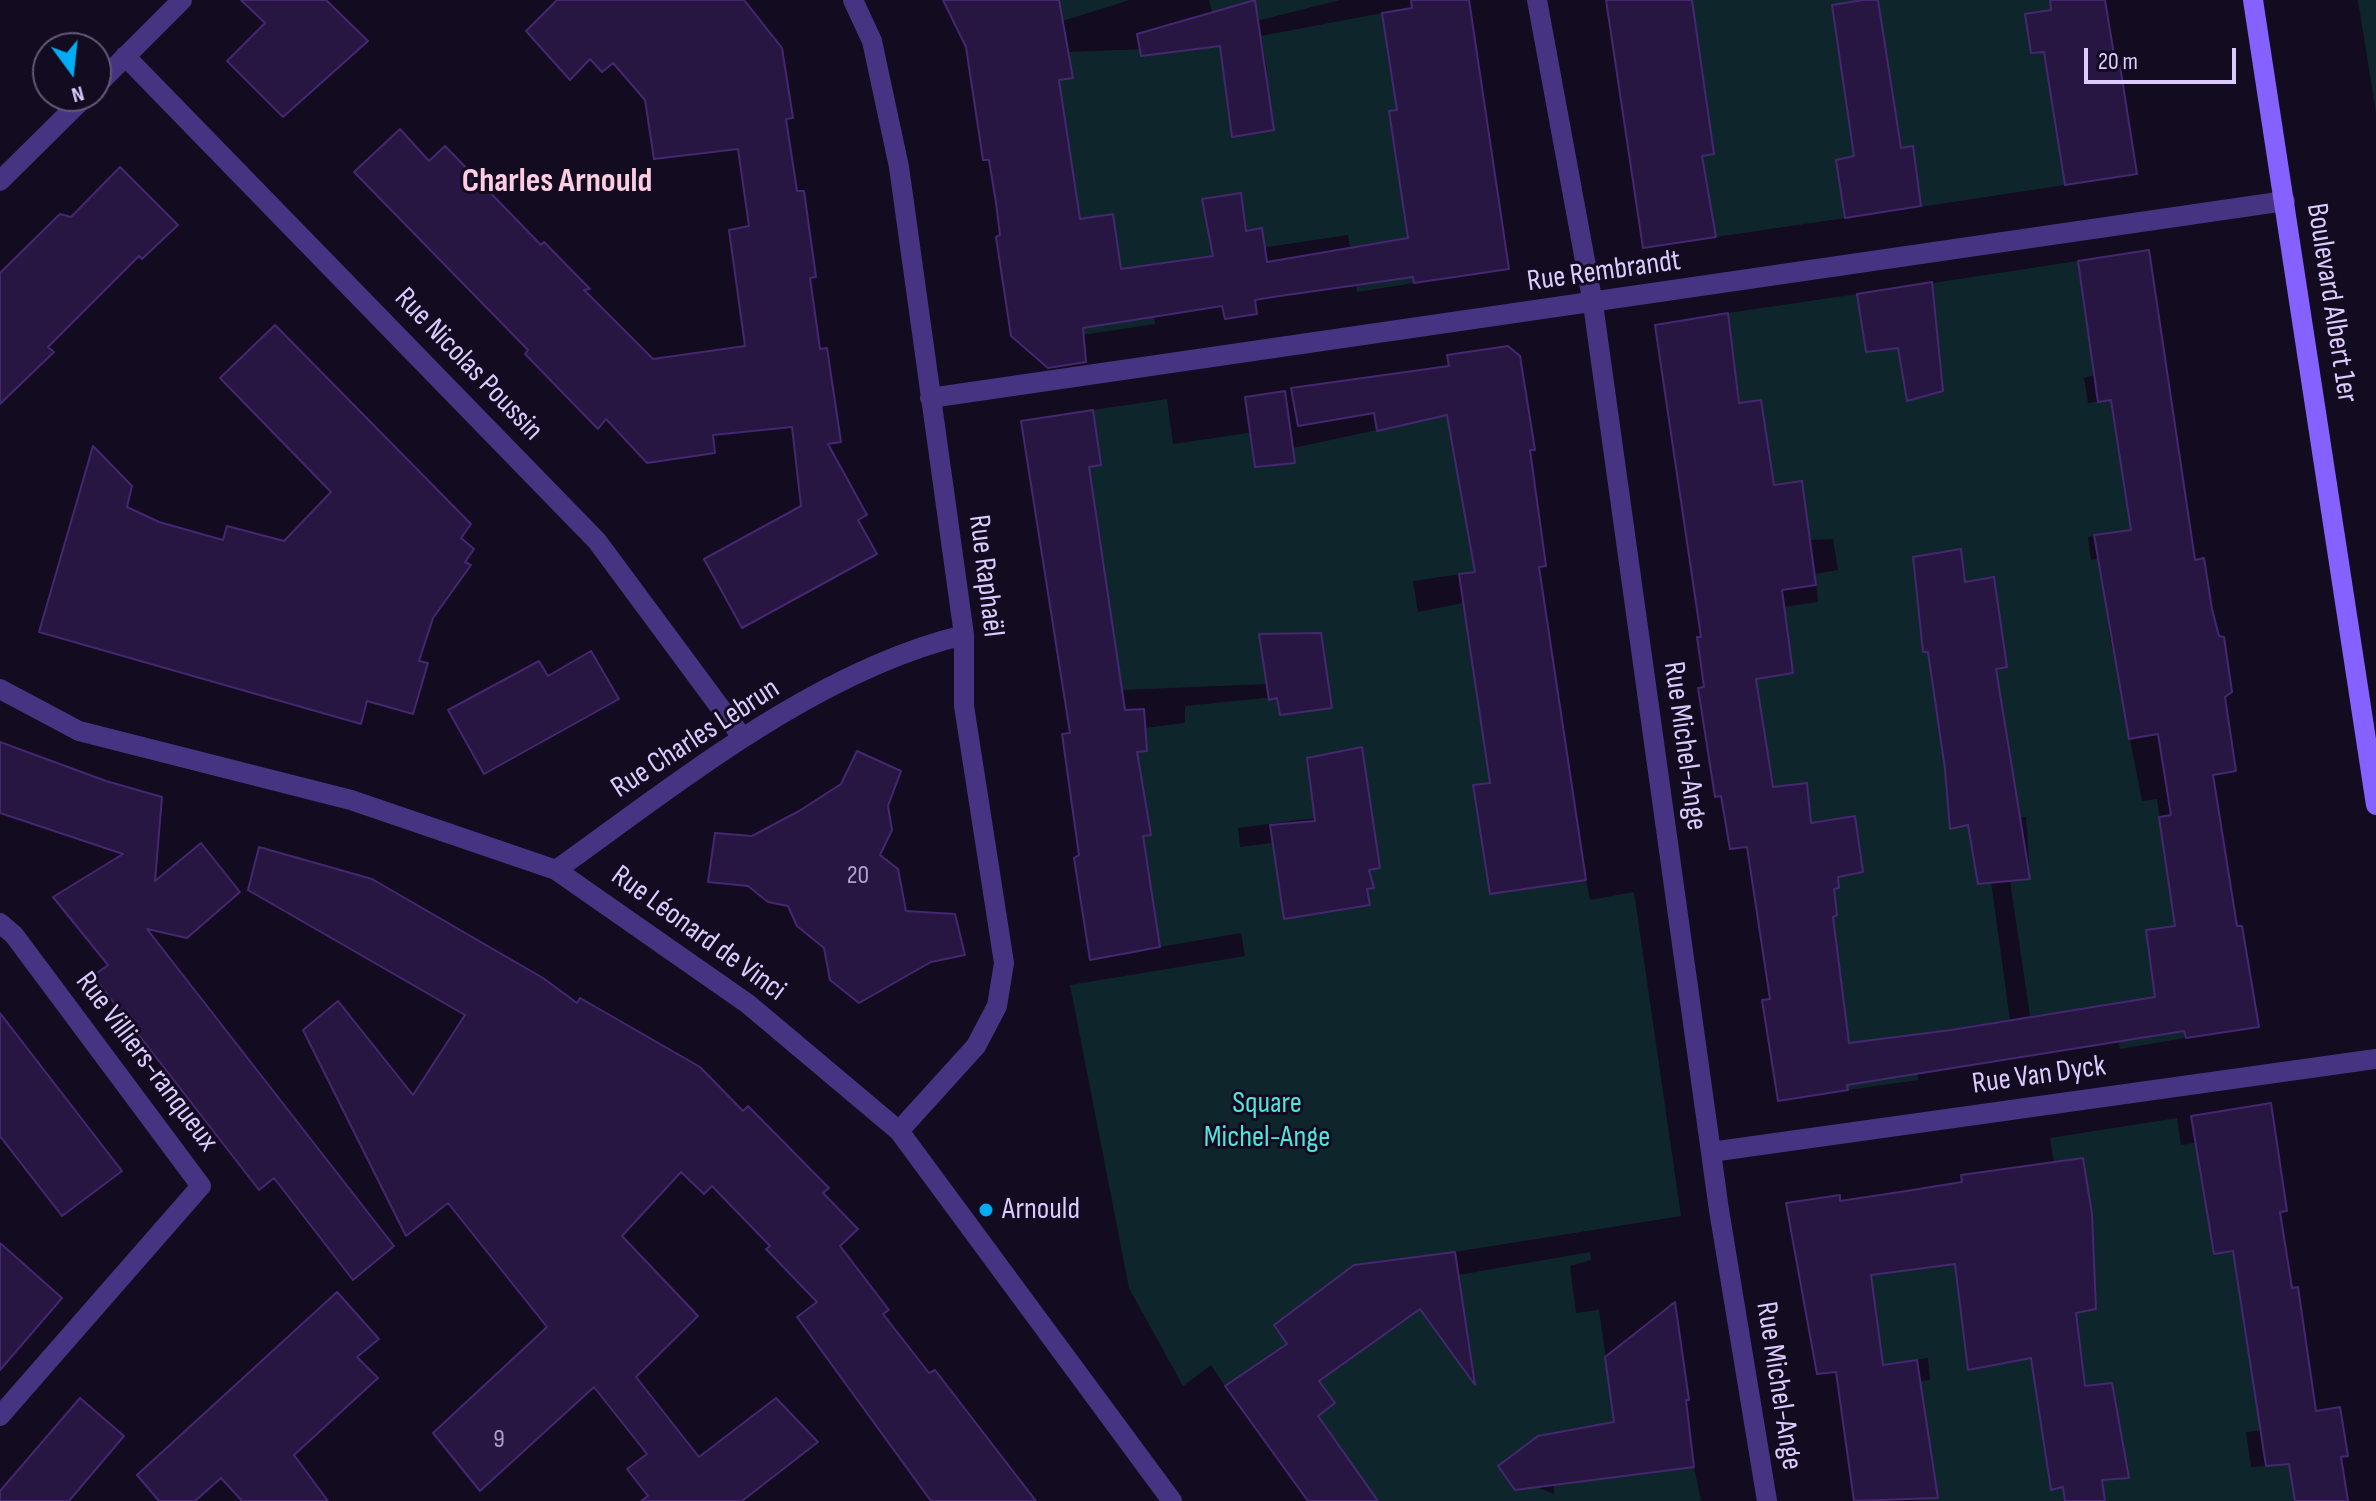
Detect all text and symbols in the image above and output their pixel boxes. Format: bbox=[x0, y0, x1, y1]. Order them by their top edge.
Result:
north arrow bbox=[32, 32, 112, 112]
scale bar bbox=[2088, 32, 2240, 82]
text: 20 m bbox=[2098, 47, 2138, 76]
text: N bbox=[69, 79, 87, 108]
district label: Charles Arnould bbox=[462, 162, 652, 202]
street label: Boulevard Albert 1er bbox=[2297, 201, 2365, 405]
street label: Rue Rembrandt bbox=[1525, 243, 1683, 301]
street label: Rue Nicolas Poussin bbox=[386, 281, 550, 449]
street label: Rue Raphaël bbox=[960, 513, 1010, 639]
street label: Rue Michel-Ange bbox=[1654, 659, 1714, 833]
street label: Rue Charles Lebrun bbox=[605, 671, 787, 807]
street label: Rue Léonard de Vinci bbox=[604, 859, 792, 1009]
house number: 20 bbox=[847, 860, 869, 892]
street label: Rue Villiers-ranqueux bbox=[67, 965, 225, 1159]
street label: Rue Van Dyck bbox=[1970, 1049, 2108, 1103]
park label: Square Michel-Ange bbox=[1204, 1086, 1330, 1156]
place label: Arnould bbox=[1002, 1192, 1080, 1228]
marker: Arnould bbox=[977, 1201, 995, 1219]
street label: Rue Michel-Ange bbox=[1747, 1299, 1809, 1473]
house number: 9 bbox=[493, 1424, 505, 1456]

